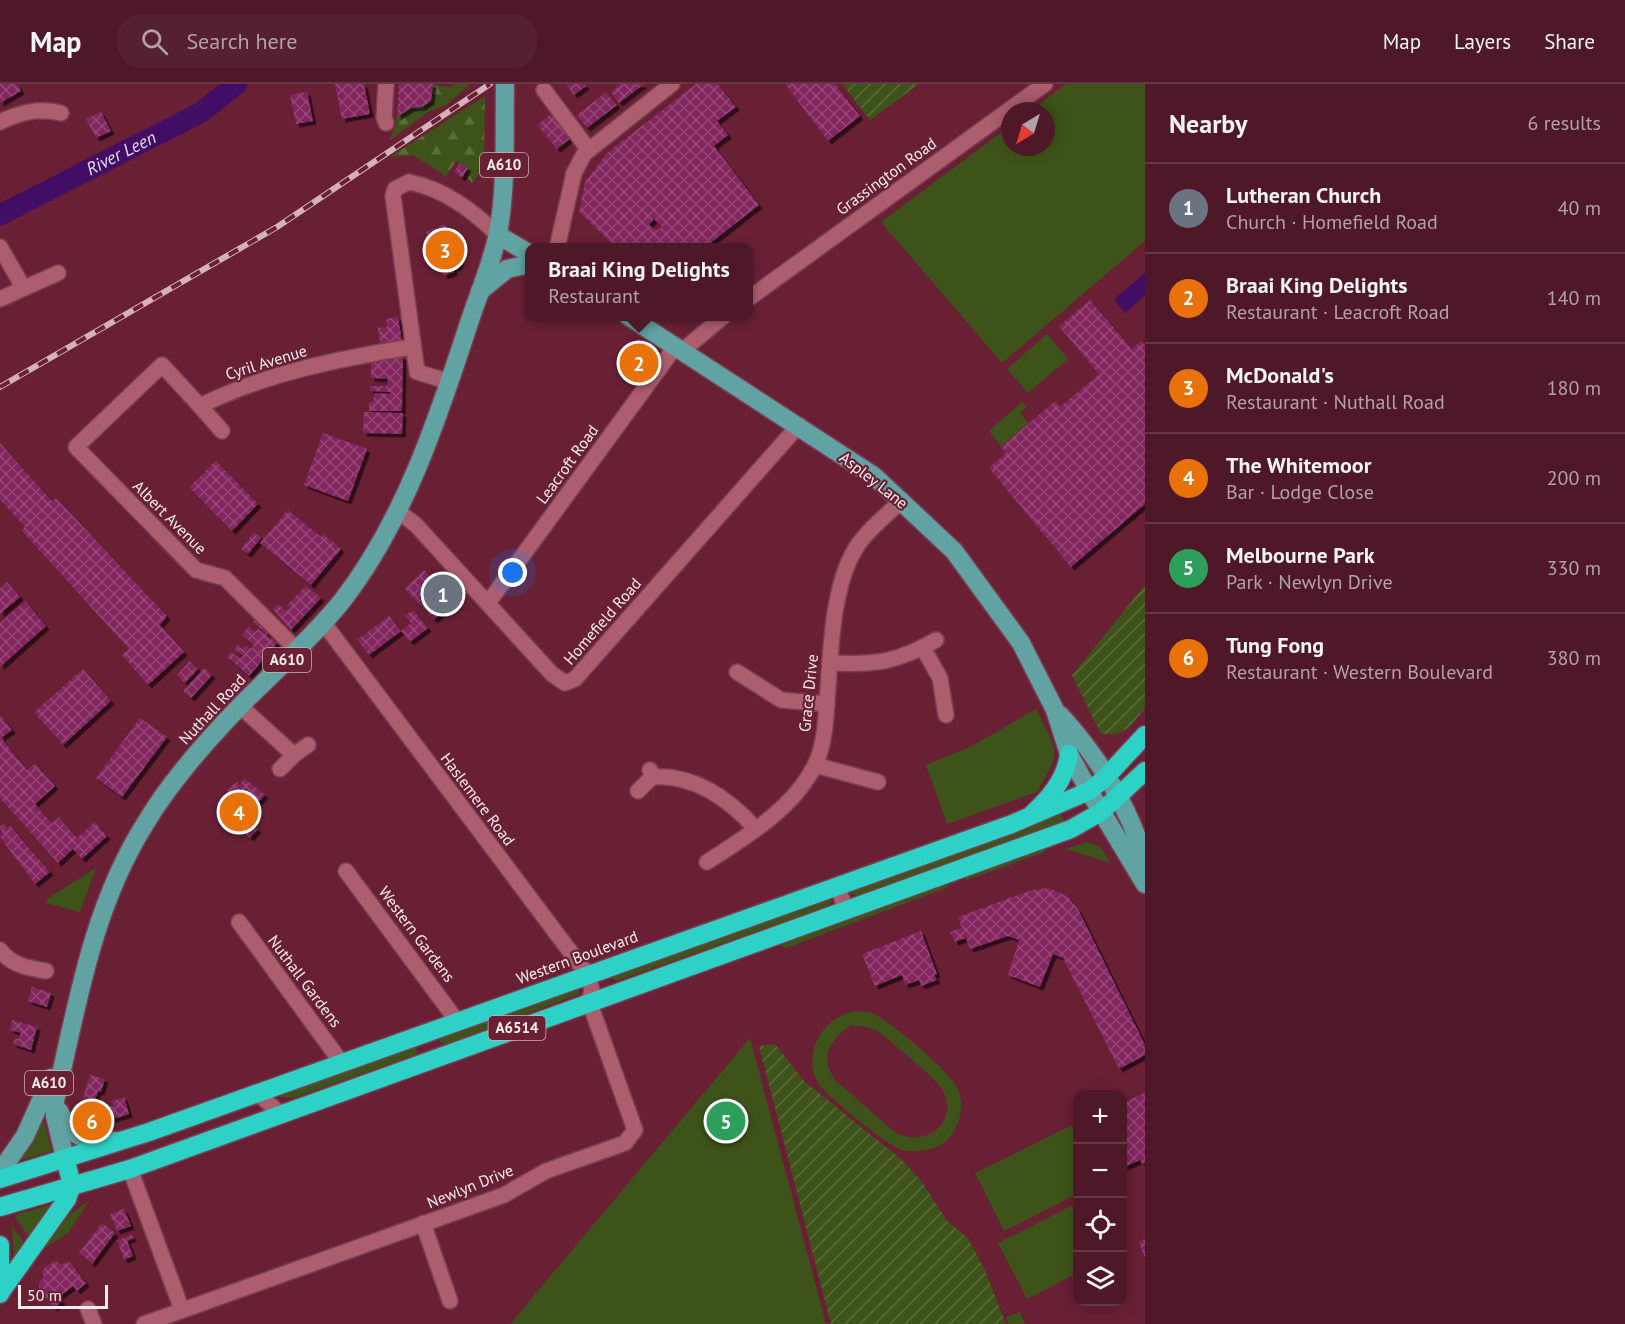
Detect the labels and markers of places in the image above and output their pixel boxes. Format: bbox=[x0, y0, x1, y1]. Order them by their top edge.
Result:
pin: 3 bbox=[426, 228, 464, 272]
pin: 2 bbox=[620, 340, 658, 386]
pin: 1 bbox=[424, 572, 462, 616]
pin: 4 bbox=[220, 790, 258, 834]
pin: 6 bbox=[72, 1098, 112, 1144]
pin: 5 bbox=[706, 1098, 746, 1144]

